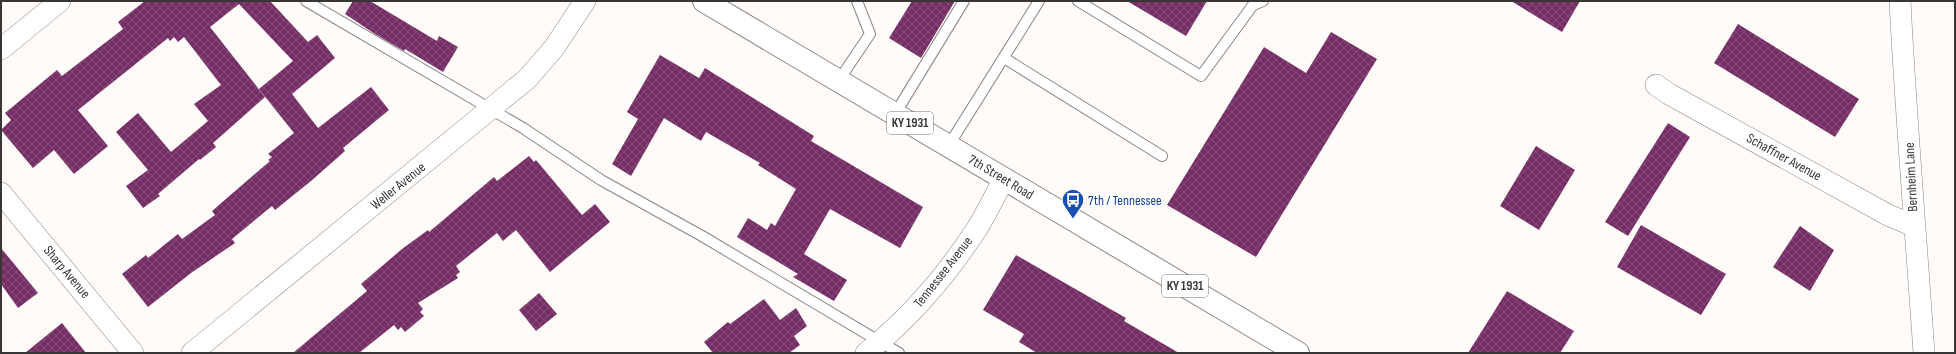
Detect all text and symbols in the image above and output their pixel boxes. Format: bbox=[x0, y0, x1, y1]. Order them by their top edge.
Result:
road number: KY 1931 bbox=[887, 112, 933, 134]
street label: Schaffner Avenue bbox=[1744, 129, 1824, 185]
street label: Bernheim Lane bbox=[1901, 142, 1921, 212]
street label: 7th Street Road bbox=[965, 151, 1037, 203]
street label: Weller Avenue bbox=[367, 159, 429, 213]
bus stop icon: 7th / Tennessee bbox=[1060, 187, 1086, 220]
place label: 7th / Tennessee bbox=[1088, 192, 1162, 209]
street label: Tennessee Avenue bbox=[910, 233, 976, 311]
street label: Sharp Avenue bbox=[40, 242, 94, 302]
road number: KY 1931 bbox=[1162, 275, 1208, 297]

